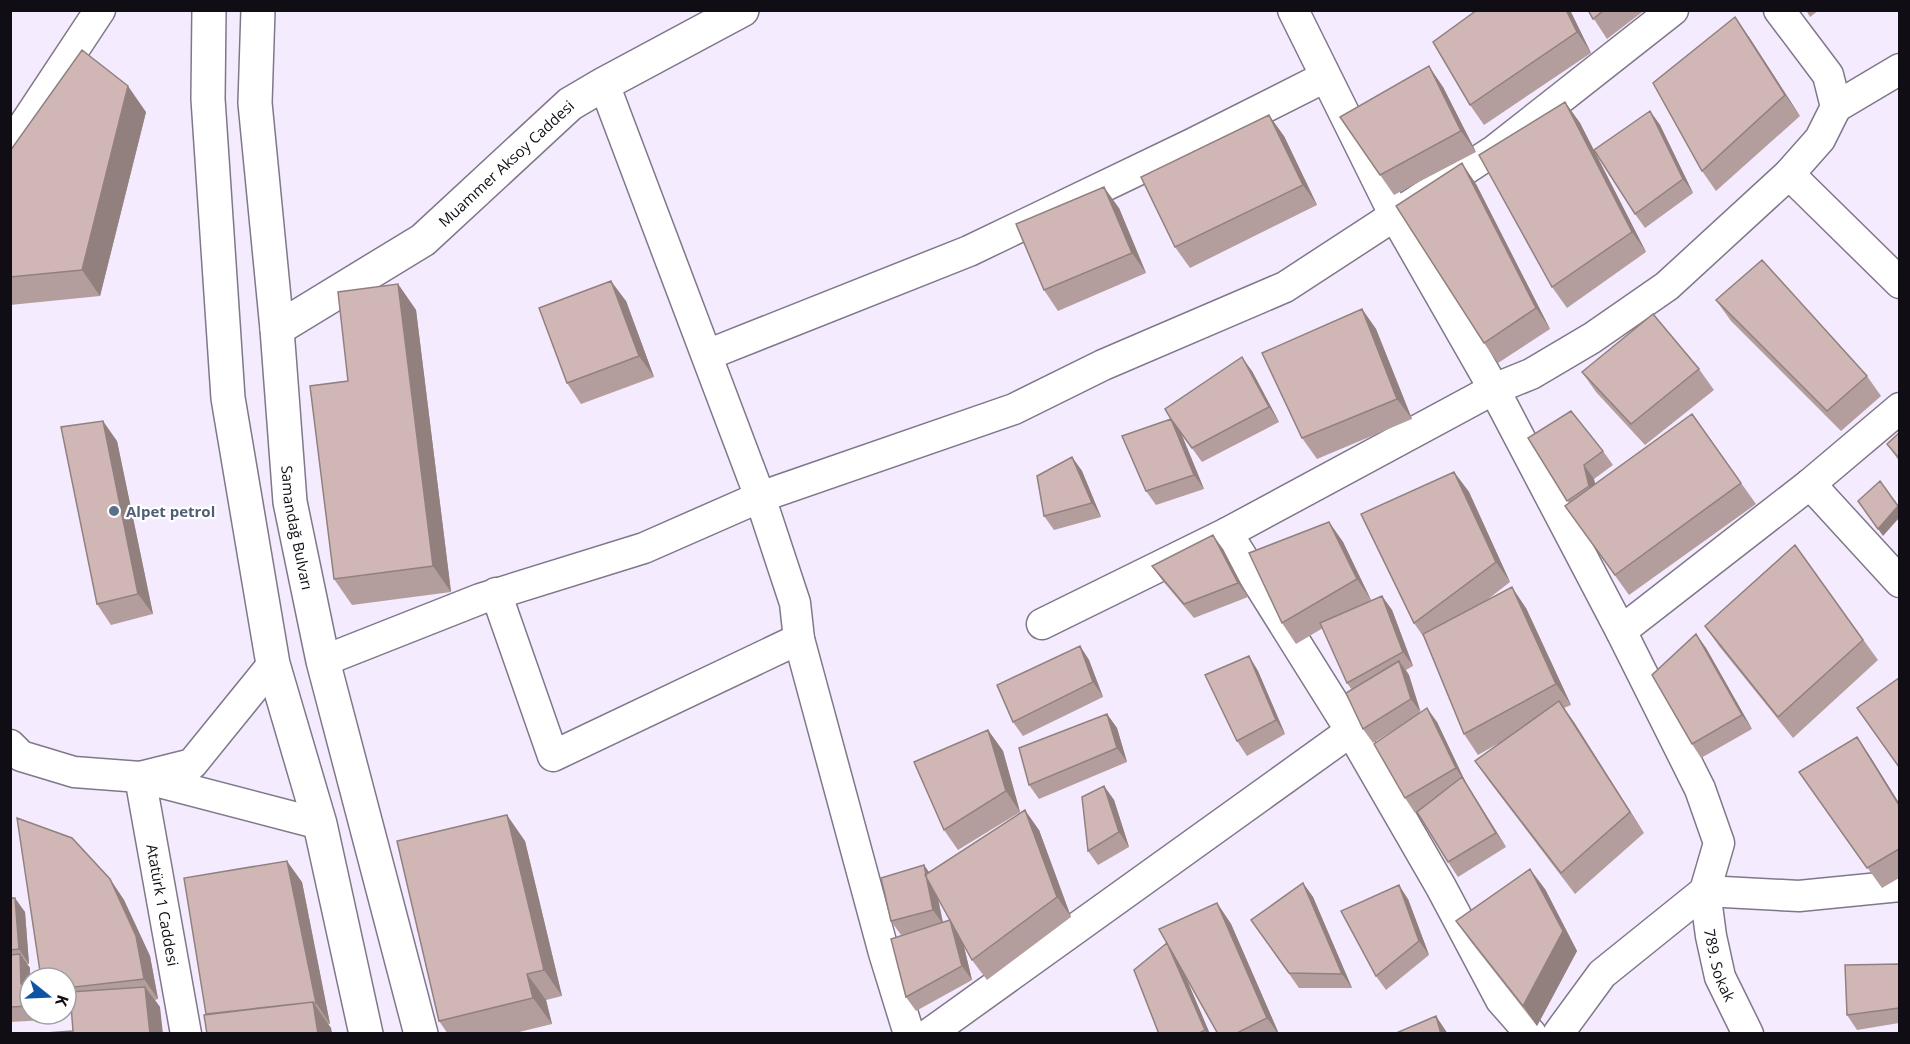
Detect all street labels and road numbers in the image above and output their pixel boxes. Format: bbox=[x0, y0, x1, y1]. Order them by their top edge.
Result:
street label: Muammer Aksoy Caddesi bbox=[434, 96, 578, 231]
street label: Samandağ Bulvarı bbox=[277, 465, 318, 592]
street label: Atatürk 1 Caddesi bbox=[142, 842, 184, 968]
street label: 789. Sokak bbox=[1700, 927, 1740, 1005]

